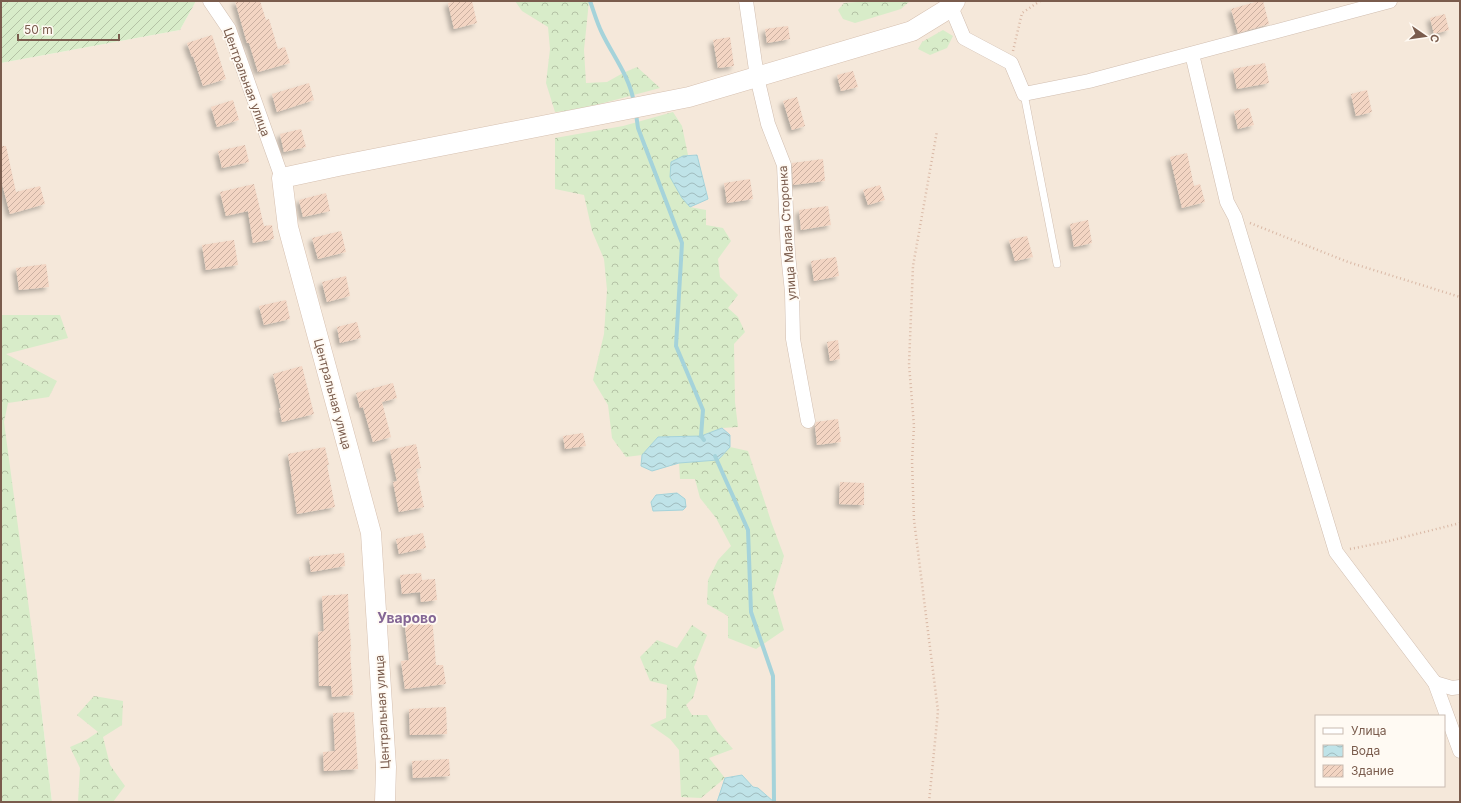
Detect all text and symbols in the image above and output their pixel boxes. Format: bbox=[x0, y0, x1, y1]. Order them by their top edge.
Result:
scale bar bbox=[18, 16, 119, 42]
north arrow bbox=[1405, 16, 1445, 56]
text: 50 m bbox=[24, 22, 53, 37]
street label: Центральная улица bbox=[220, 26, 274, 138]
text: С bbox=[1427, 33, 1442, 44]
street label: улица Малая Сторонка bbox=[775, 165, 799, 301]
street label: Центральная улица bbox=[311, 337, 355, 451]
district label: Уварово bbox=[377, 609, 437, 626]
street label: Центральная улица bbox=[372, 655, 392, 769]
legend bbox=[1315, 715, 1445, 787]
text: Улица bbox=[1351, 723, 1386, 738]
text: Вода bbox=[1351, 743, 1380, 758]
text: Здание bbox=[1351, 763, 1394, 778]

